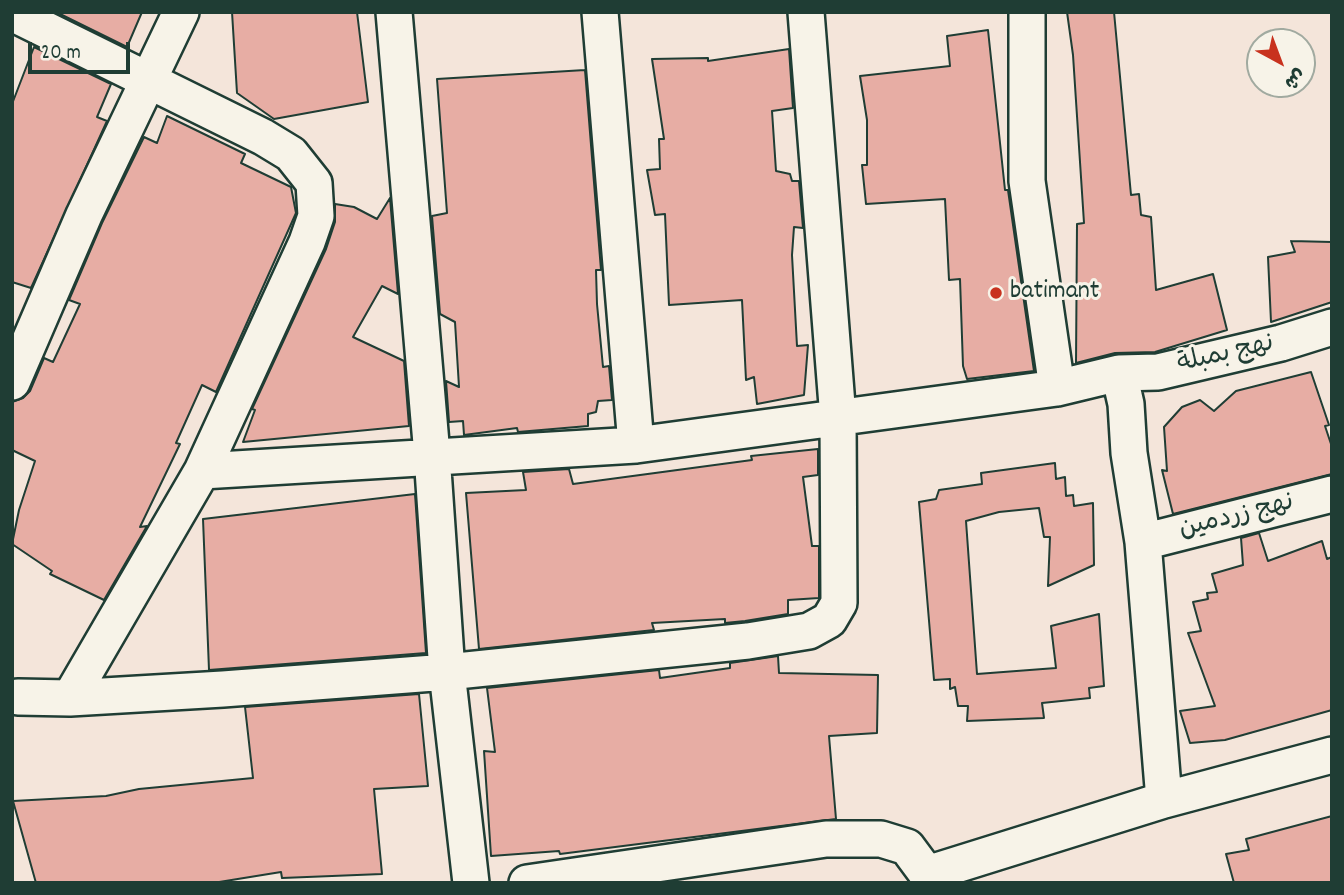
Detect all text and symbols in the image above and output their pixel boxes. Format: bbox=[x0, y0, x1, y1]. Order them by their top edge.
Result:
scale bar bbox=[32, 28, 133, 72]
north arrow bbox=[1246, 28, 1316, 98]
text: 20 m bbox=[41, 39, 81, 69]
text: ش bbox=[1277, 61, 1311, 95]
place label: batimant bbox=[1010, 277, 1099, 309]
marker: batimant bbox=[988, 285, 1004, 301]
street label: نهج بمبلة bbox=[1175, 330, 1277, 382]
street label: نهج زردمين bbox=[1176, 489, 1298, 547]

